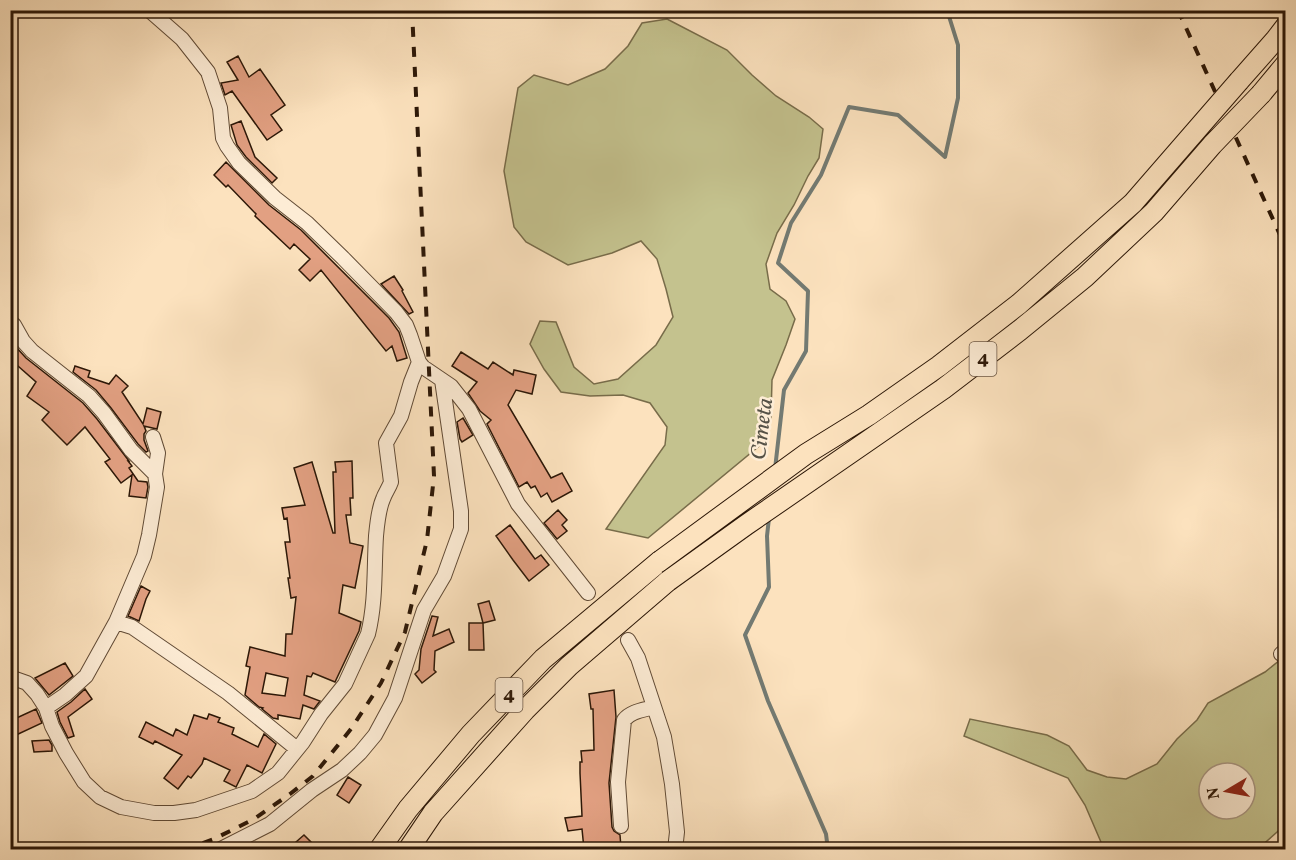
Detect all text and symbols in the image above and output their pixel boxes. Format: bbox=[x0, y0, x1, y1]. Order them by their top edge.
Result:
road number: 4 bbox=[970, 342, 996, 376]
water label: Cimeta bbox=[744, 396, 782, 462]
road number: 4 bbox=[496, 678, 522, 712]
north arrow bbox=[1197, 761, 1257, 821]
text: N bbox=[1202, 785, 1226, 801]

